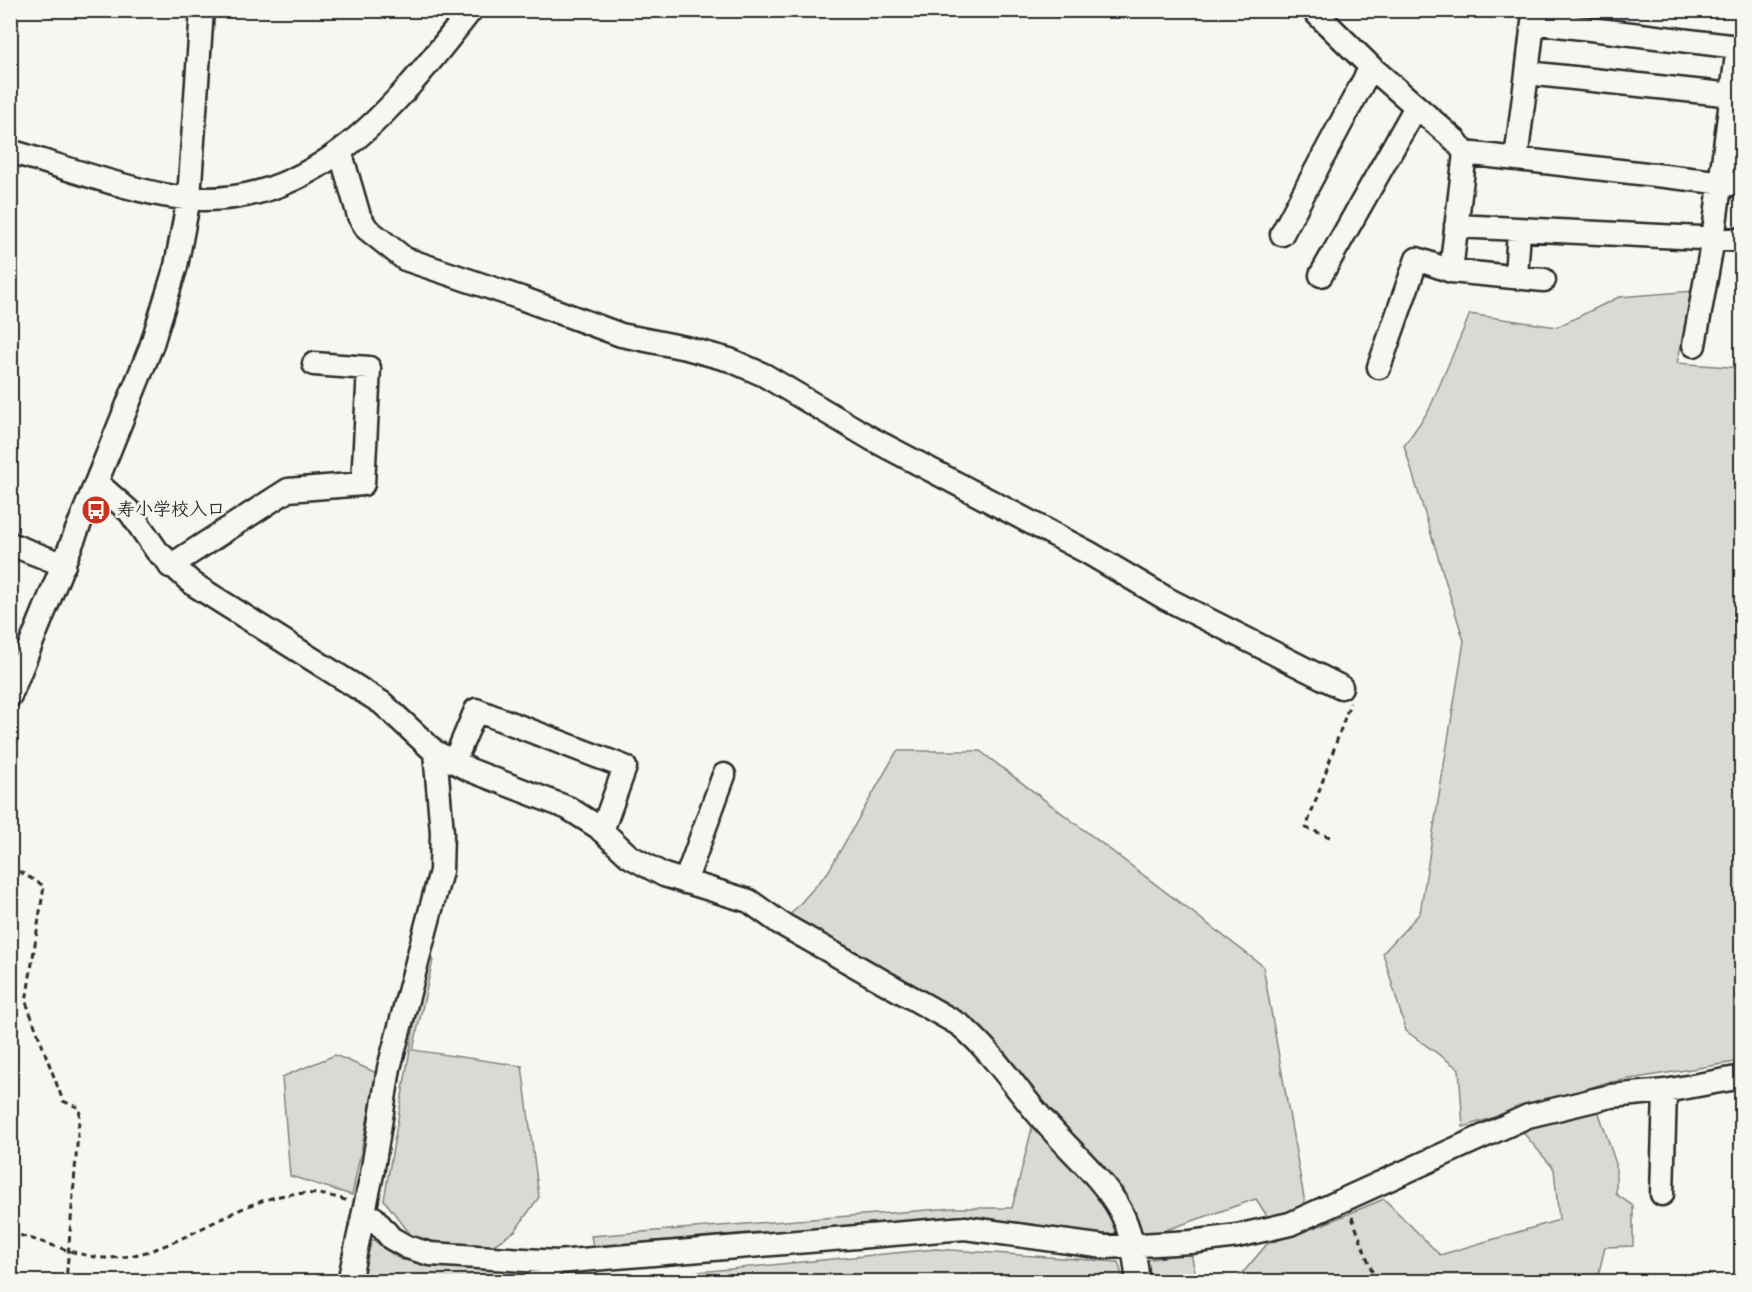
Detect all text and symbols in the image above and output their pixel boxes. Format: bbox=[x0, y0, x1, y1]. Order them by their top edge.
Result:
bus stop icon: 寿小学校入口 bbox=[80, 494, 112, 526]
place label: 寿小学校入口 bbox=[117, 496, 225, 525]

